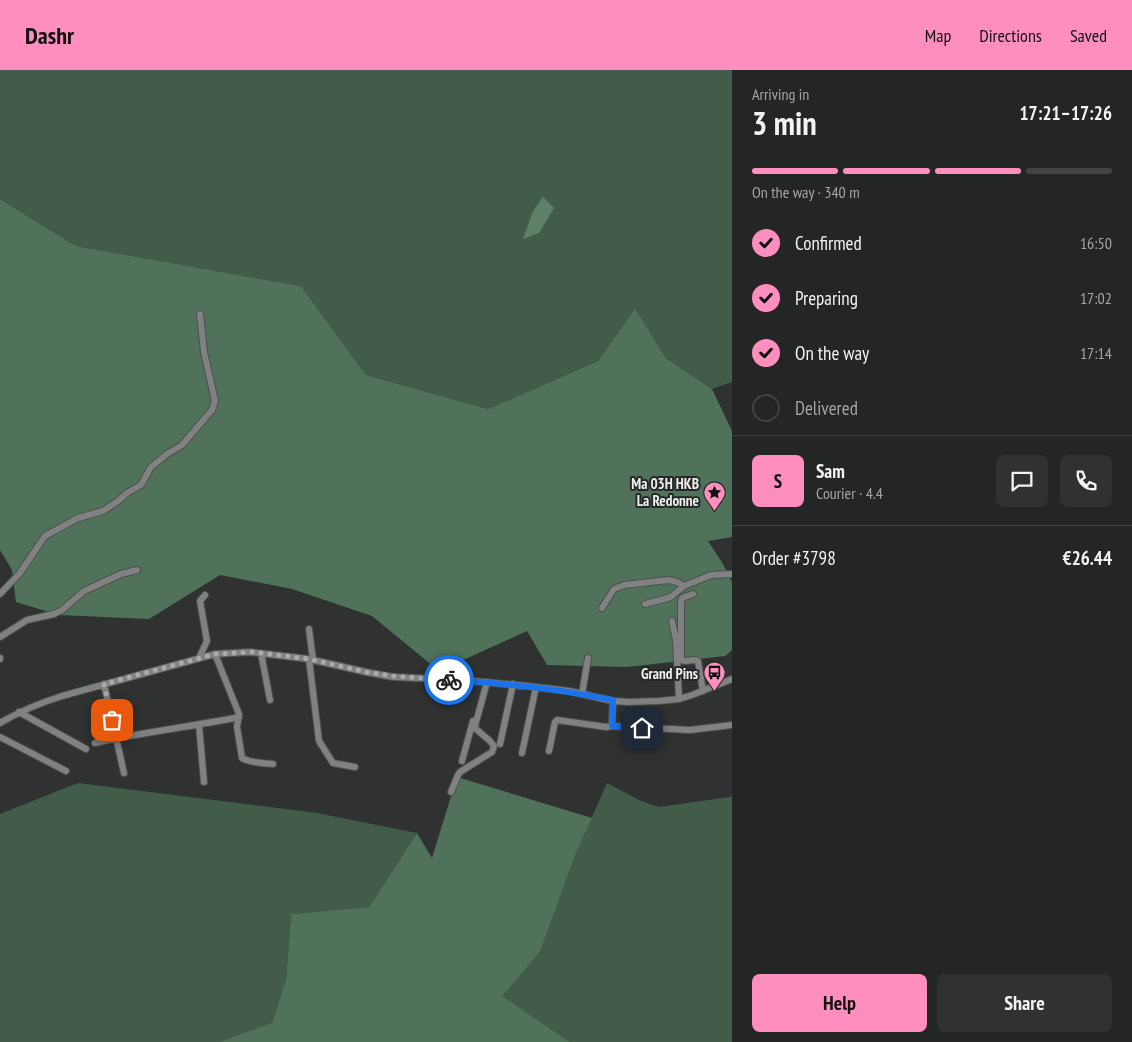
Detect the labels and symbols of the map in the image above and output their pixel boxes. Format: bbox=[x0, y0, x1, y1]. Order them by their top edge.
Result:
place label: Ma 03H HKB La Redonne bbox=[631, 474, 699, 510]
place icon: Ma 03H HKB La Redonne bbox=[703, 480, 727, 511]
courier bbox=[424, 655, 474, 705]
bus stop icon: Grand Pins bbox=[702, 661, 726, 692]
place label: Grand Pins bbox=[641, 664, 698, 683]
pin bbox=[91, 699, 133, 741]
pin bbox=[621, 707, 663, 749]

